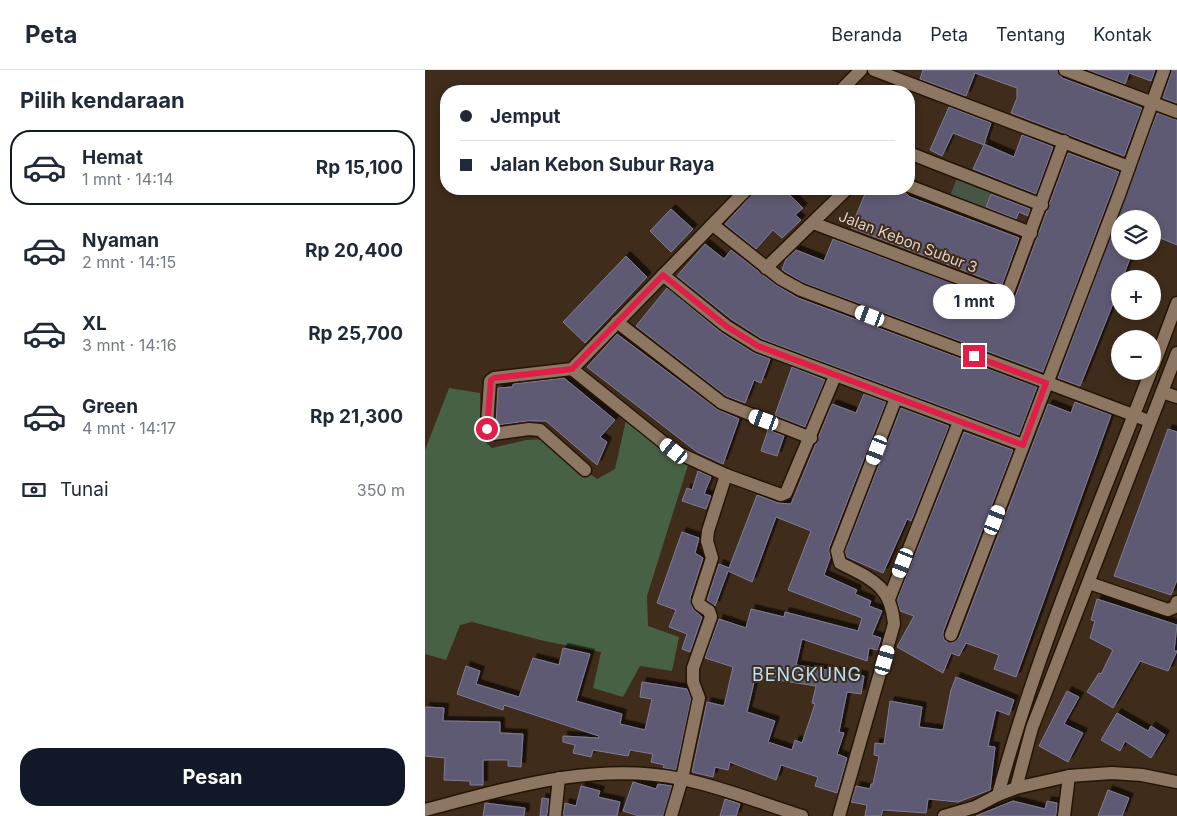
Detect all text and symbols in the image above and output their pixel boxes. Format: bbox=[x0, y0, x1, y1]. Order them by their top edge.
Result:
text: Peta bbox=[25, 20, 78, 49]
text: Beranda bbox=[831, 24, 902, 45]
text: Peta bbox=[930, 24, 968, 45]
text: Tentang bbox=[996, 24, 1065, 45]
text: Kontak bbox=[1093, 24, 1152, 45]
text: Pilih kendaraan bbox=[20, 87, 185, 113]
text: Jemput bbox=[490, 105, 561, 128]
icon: car bbox=[22, 145, 67, 190]
text: Hemat bbox=[82, 146, 143, 169]
text: Jalan Kebon Subur Raya bbox=[490, 153, 715, 176]
text: Rp 15,100 bbox=[316, 156, 403, 179]
text: 1 mnt · 14:14 bbox=[82, 169, 174, 189]
street label: Jalan Kebon Subur 3 bbox=[836, 206, 980, 277]
map controls bbox=[1111, 210, 1161, 380]
button: layers bbox=[1111, 210, 1161, 260]
icon: car bbox=[22, 228, 67, 273]
text: Nyaman bbox=[82, 229, 159, 252]
text: Rp 20,400 bbox=[305, 239, 403, 262]
text: 2 mnt · 14:15 bbox=[82, 252, 176, 272]
button: + bbox=[1111, 270, 1161, 320]
callout: 1 mnt bbox=[933, 284, 1015, 318]
text: 1 mnt bbox=[953, 291, 995, 311]
car bbox=[853, 304, 886, 328]
icon: car bbox=[22, 311, 67, 356]
text: XL bbox=[82, 312, 107, 335]
text: Rp 25,700 bbox=[308, 322, 403, 345]
button: − bbox=[1111, 330, 1161, 380]
text: 3 mnt · 14:16 bbox=[82, 335, 177, 355]
route end bbox=[963, 345, 985, 367]
icon: car bbox=[22, 394, 67, 439]
text: Green bbox=[82, 395, 138, 418]
text: Rp 21,300 bbox=[310, 405, 403, 428]
car bbox=[747, 408, 780, 432]
text: 4 mnt · 14:17 bbox=[82, 418, 176, 438]
route start bbox=[476, 418, 498, 440]
car bbox=[864, 433, 889, 467]
car bbox=[657, 436, 690, 466]
icon: cash bbox=[20, 476, 48, 504]
text: Tunai bbox=[60, 478, 109, 501]
text: 350 m bbox=[357, 480, 405, 500]
car bbox=[982, 503, 1007, 537]
car bbox=[890, 546, 915, 580]
car bbox=[873, 644, 896, 676]
district label: BENGKUNG bbox=[752, 664, 862, 685]
button: Pesan bbox=[20, 748, 405, 806]

